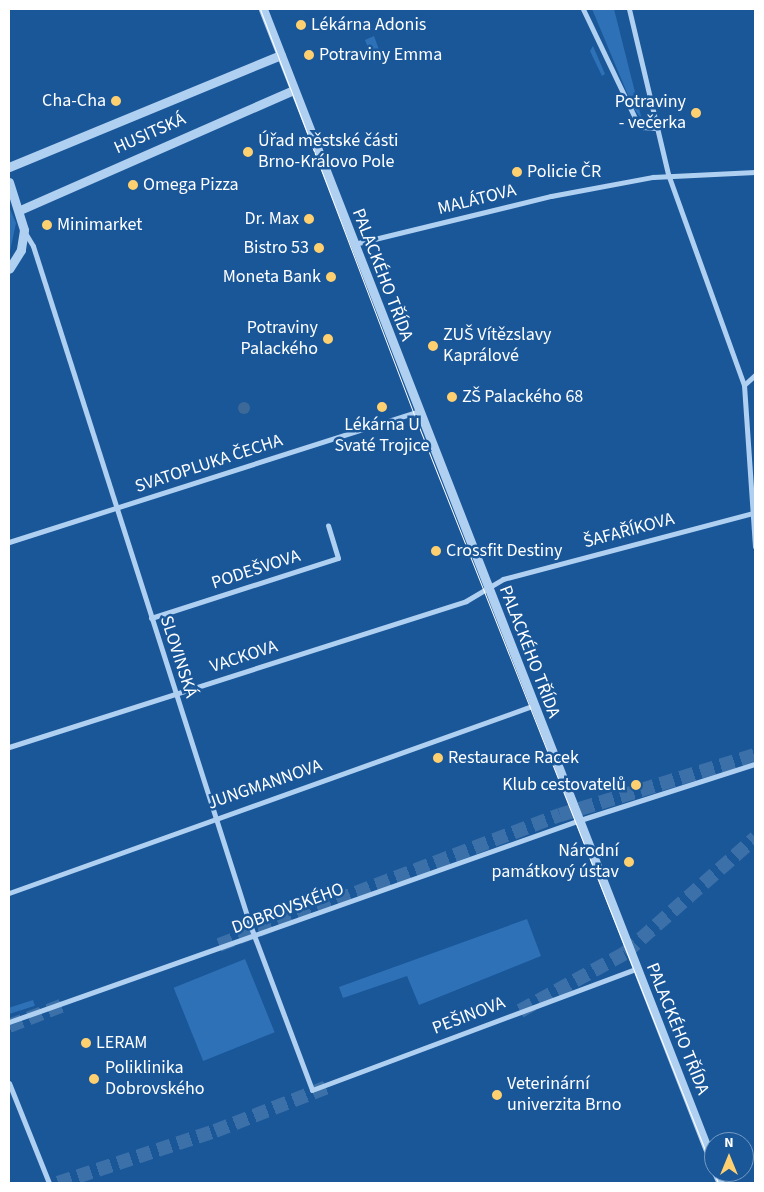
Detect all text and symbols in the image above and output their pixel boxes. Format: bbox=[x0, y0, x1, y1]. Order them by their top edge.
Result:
place label: Lékárna Adonis bbox=[311, 14, 426, 36]
marker: Lékárna Adonis bbox=[295, 19, 307, 31]
place label: Potraviny Emma bbox=[319, 44, 442, 66]
marker: Potraviny Emma bbox=[303, 49, 315, 61]
place label: Cha-Cha bbox=[42, 90, 106, 112]
place label: Potraviny - večerka bbox=[615, 92, 686, 134]
marker: Cha-Cha bbox=[110, 95, 122, 107]
marker: Potraviny - večerka bbox=[690, 107, 702, 119]
street label: HUSITSKÁ bbox=[111, 109, 189, 159]
place label: Úřad městské části Brno-Královo Pole bbox=[258, 131, 398, 173]
marker: Úřad městské části Brno-Královo Pole bbox=[242, 146, 254, 158]
place label: Policie ČR bbox=[527, 161, 601, 183]
marker: Policie ČR bbox=[511, 166, 523, 178]
place label: Omega Pizza bbox=[143, 174, 239, 196]
marker: Omega Pizza bbox=[127, 179, 139, 191]
street label: MALÁTOVA bbox=[435, 180, 519, 220]
street label: PALACKÉHO TŘÍDA bbox=[347, 206, 417, 344]
place label: Dr. Max bbox=[244, 208, 299, 230]
marker: Dr. Max bbox=[303, 213, 315, 225]
place label: Minimarket bbox=[57, 214, 142, 236]
marker: Minimarket bbox=[41, 219, 53, 231]
place label: Bistro 53 bbox=[243, 237, 309, 259]
marker: Bistro 53 bbox=[313, 242, 325, 254]
place label: Moneta Bank bbox=[223, 266, 321, 288]
marker: Moneta Bank bbox=[325, 271, 337, 283]
place label: Potraviny Palackého bbox=[241, 318, 318, 360]
place label: ZUŠ Vítězslavy Kaprálové bbox=[443, 325, 552, 368]
marker: Potraviny Palackého bbox=[322, 333, 334, 345]
marker: ZUŠ Vítězslavy Kaprálové bbox=[427, 340, 439, 352]
place label: ZŠ Palackého 68 bbox=[462, 386, 583, 408]
marker: ZŠ Palackého 68 bbox=[446, 391, 458, 403]
marker: Lékárna U Svaté Trojice bbox=[376, 401, 388, 413]
place label: Lékárna U Svaté Trojice bbox=[334, 415, 430, 458]
street label: SVATOPLUKA ČECHA bbox=[133, 430, 285, 498]
street label: ŠAFAŘÍKOVA bbox=[581, 509, 677, 553]
place label: Crossfit Destiny bbox=[446, 540, 562, 562]
marker: Crossfit Destiny bbox=[430, 545, 442, 557]
street label: PODEŠVOVA bbox=[209, 546, 303, 594]
street label: PALACKÉHO TŘÍDA bbox=[494, 583, 564, 721]
street label: SLOVINSKÁ bbox=[155, 613, 201, 701]
street label: VACKOVA bbox=[208, 636, 280, 678]
place label: Restaurace Racek bbox=[448, 747, 579, 769]
marker: Restaurace Racek bbox=[432, 752, 444, 764]
street label: JUNGMANNOVA bbox=[205, 755, 325, 815]
place label: Klub cestovatelů bbox=[502, 774, 626, 796]
marker: Klub cestovatelů bbox=[630, 779, 642, 791]
place label: Národní památkový ústav bbox=[492, 841, 619, 884]
marker: Národní památkový ústav bbox=[623, 856, 635, 868]
street label: DOBROVSKÉHO bbox=[229, 879, 347, 939]
street label: PALACKÉHO TŘÍDA bbox=[641, 960, 713, 1098]
street label: PEŠINOVA bbox=[430, 992, 508, 1040]
place label: LERAM bbox=[96, 1032, 147, 1054]
marker: LERAM bbox=[80, 1037, 92, 1049]
place label: Poliklinika Dobrovského bbox=[105, 1058, 205, 1100]
marker: Poliklinika Dobrovského bbox=[87, 1072, 101, 1086]
place label: Veterinární univerzita Brno bbox=[507, 1074, 621, 1116]
marker: Veterinární univerzita Brno bbox=[491, 1089, 503, 1101]
north arrow bbox=[704, 1132, 754, 1182]
text: N bbox=[724, 1133, 734, 1153]

